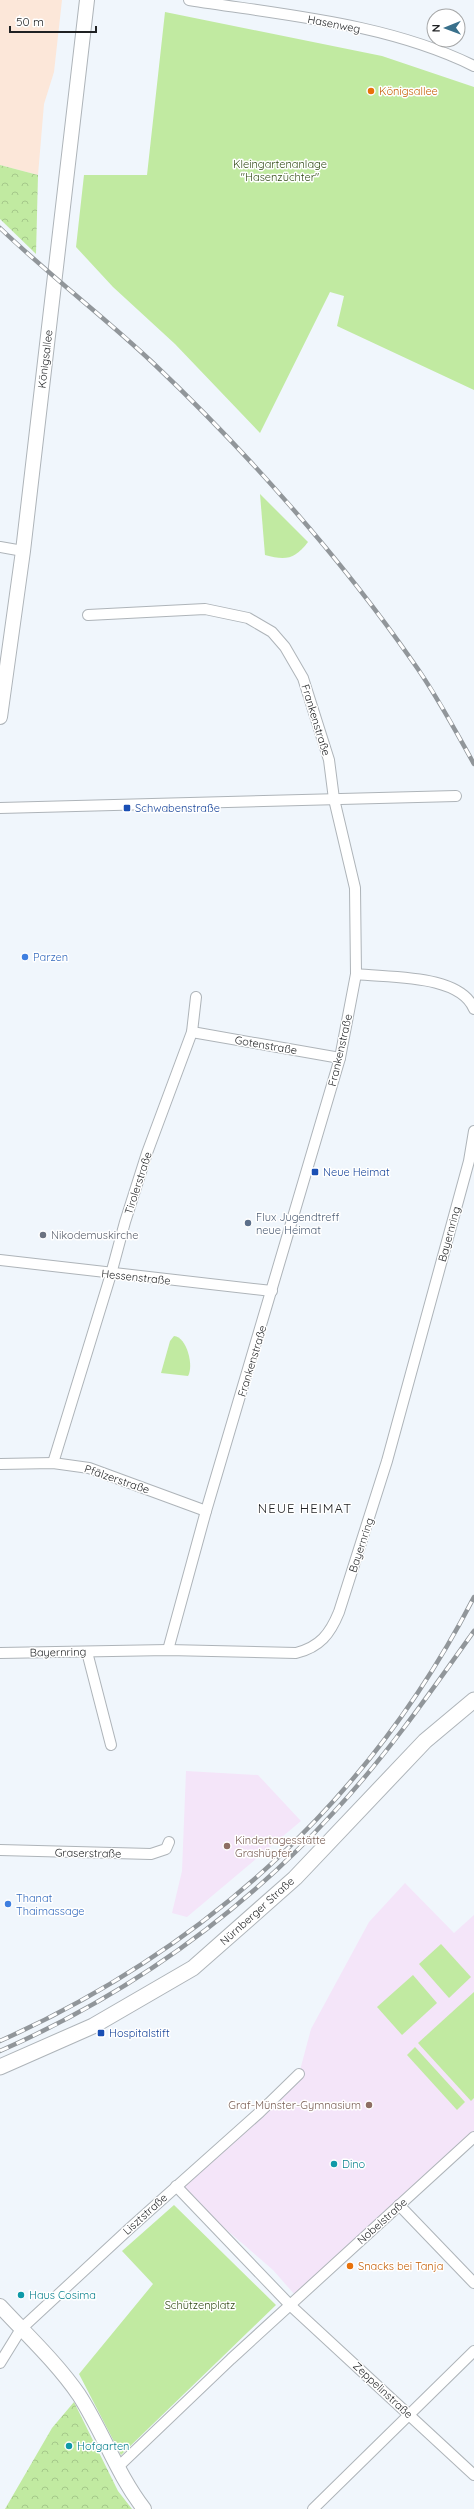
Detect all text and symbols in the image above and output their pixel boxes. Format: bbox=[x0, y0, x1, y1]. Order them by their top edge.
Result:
scale bar bbox=[10, 8, 96, 34]
north arrow bbox=[426, 8, 466, 48]
street label: Hasenweg bbox=[306, 12, 362, 36]
text: 50 m bbox=[16, 14, 44, 29]
text: N bbox=[429, 24, 443, 32]
place label: Königsallee bbox=[379, 84, 438, 98]
marker: Königsallee bbox=[366, 86, 376, 96]
park label: Kleingartenanlage "Hasenzüchter" bbox=[233, 157, 327, 184]
street label: Königsallee bbox=[34, 329, 56, 389]
street label: Frankenstraße bbox=[298, 683, 334, 757]
place label: Schwabenstraße bbox=[135, 801, 220, 815]
marker: Schwabenstraße bbox=[122, 803, 132, 813]
place label: Parzen bbox=[33, 950, 68, 964]
marker: Parzen bbox=[20, 952, 30, 962]
street label: Frankenstraße bbox=[325, 1012, 355, 1088]
street label: Gotenstraße bbox=[234, 1033, 298, 1057]
street label: Tirolerstraße bbox=[121, 1150, 155, 1216]
place label: Neue Heimat bbox=[323, 1165, 390, 1179]
marker: Neue Heimat bbox=[310, 1167, 320, 1177]
street label: Bayernring bbox=[435, 1205, 463, 1263]
place label: Flux Jugendtreff neue Heimat bbox=[256, 1210, 340, 1237]
marker: Flux Jugendtreff neue Heimat bbox=[243, 1218, 253, 1228]
place label: Nikodemuskirche bbox=[51, 1228, 138, 1242]
marker: Nikodemuskirche bbox=[38, 1230, 48, 1240]
street label: Hessenstraße bbox=[101, 1266, 171, 1288]
street label: Frankenstraße bbox=[234, 1324, 270, 1398]
street label: Pfälzerstraße bbox=[83, 1461, 151, 1497]
district label: NEUE HEIMAT bbox=[258, 1500, 352, 1516]
street label: Bayernring bbox=[346, 1516, 376, 1574]
street label: Bayernring bbox=[30, 1645, 86, 1659]
place label: Kindertagesstätte Grashüpfer bbox=[235, 1833, 326, 1860]
marker: Kindertagesstätte Grashüpfer bbox=[222, 1841, 232, 1851]
street label: Graserstraße bbox=[55, 1845, 121, 1861]
street label: Nürnberger Straße bbox=[217, 1874, 297, 1948]
place label: Thanat Thaimassage bbox=[16, 1891, 85, 1918]
marker: Thanat Thaimassage bbox=[3, 1899, 13, 1909]
place label: Hospitalstift bbox=[109, 2026, 170, 2040]
marker: Hospitalstift bbox=[96, 2028, 106, 2038]
place label: Graf-Münster-Gymnasium bbox=[228, 2098, 361, 2112]
marker: Graf-Münster-Gymnasium bbox=[364, 2100, 374, 2110]
place label: Dino bbox=[342, 2157, 366, 2171]
marker: Dino bbox=[329, 2159, 339, 2169]
street label: Lisztstraße bbox=[120, 2190, 170, 2238]
street label: Nobelstraße bbox=[354, 2195, 410, 2247]
place label: Snacks bei Tanja bbox=[358, 2259, 443, 2273]
marker: Snacks bei Tanja bbox=[345, 2261, 355, 2271]
place label: Haus Cosima bbox=[29, 2288, 96, 2302]
marker: Haus Cosima bbox=[16, 2290, 26, 2300]
park label: Schützenplatz bbox=[165, 2298, 235, 2312]
street label: Zeppelinstraße bbox=[350, 2359, 416, 2421]
place label: Hofgarten bbox=[77, 2439, 129, 2453]
marker: Hofgarten bbox=[64, 2441, 74, 2451]

